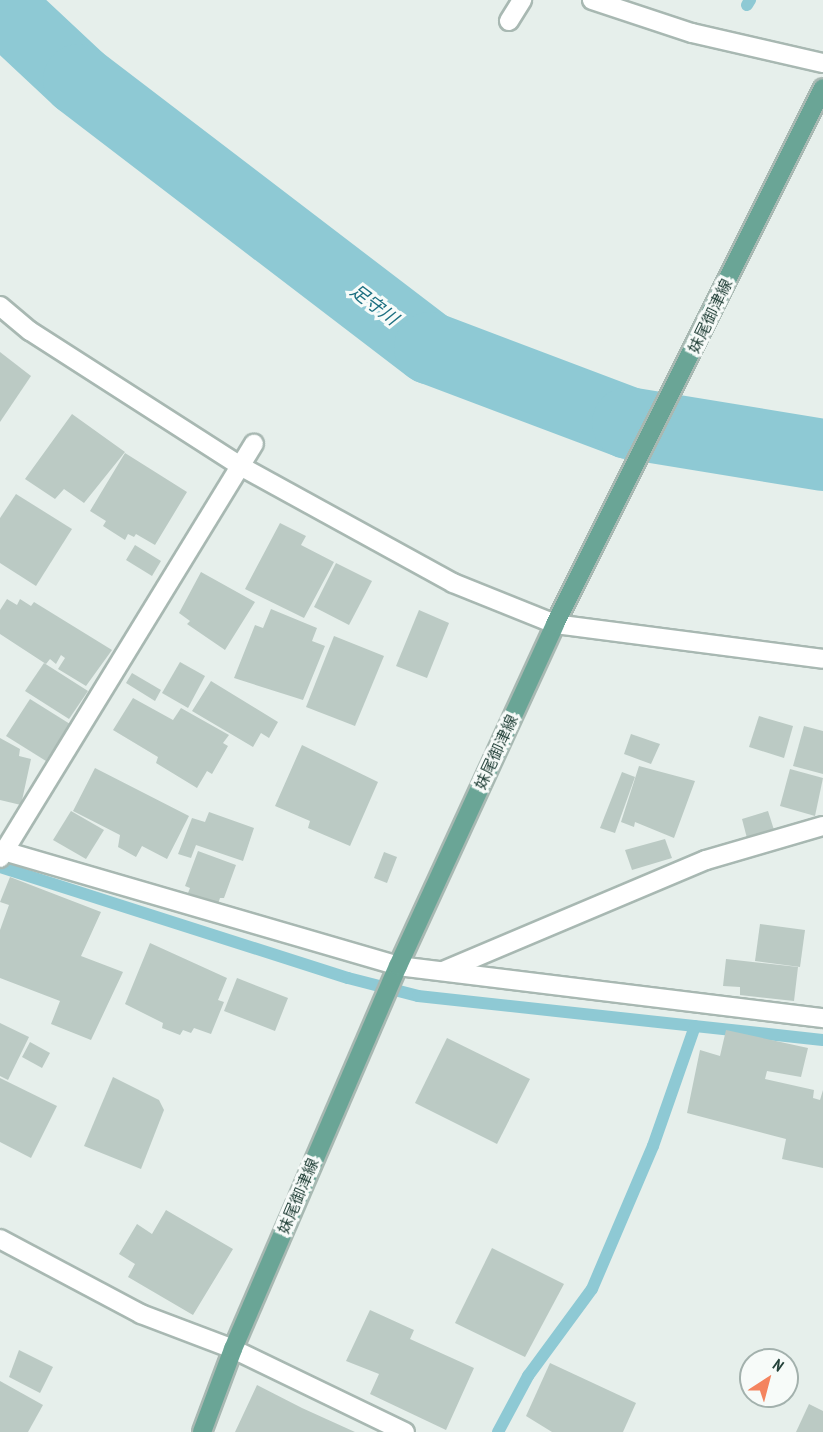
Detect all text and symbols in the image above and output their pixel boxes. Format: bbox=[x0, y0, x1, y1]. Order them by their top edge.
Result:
street label: 妹尾御津線 bbox=[684, 276, 736, 356]
water label: 足守川 bbox=[346, 280, 402, 330]
street label: 妹尾御津線 bbox=[470, 712, 522, 792]
street label: 妹尾御津線 bbox=[274, 1155, 322, 1237]
north arrow bbox=[739, 1348, 799, 1408]
text: N bbox=[769, 1354, 788, 1376]

